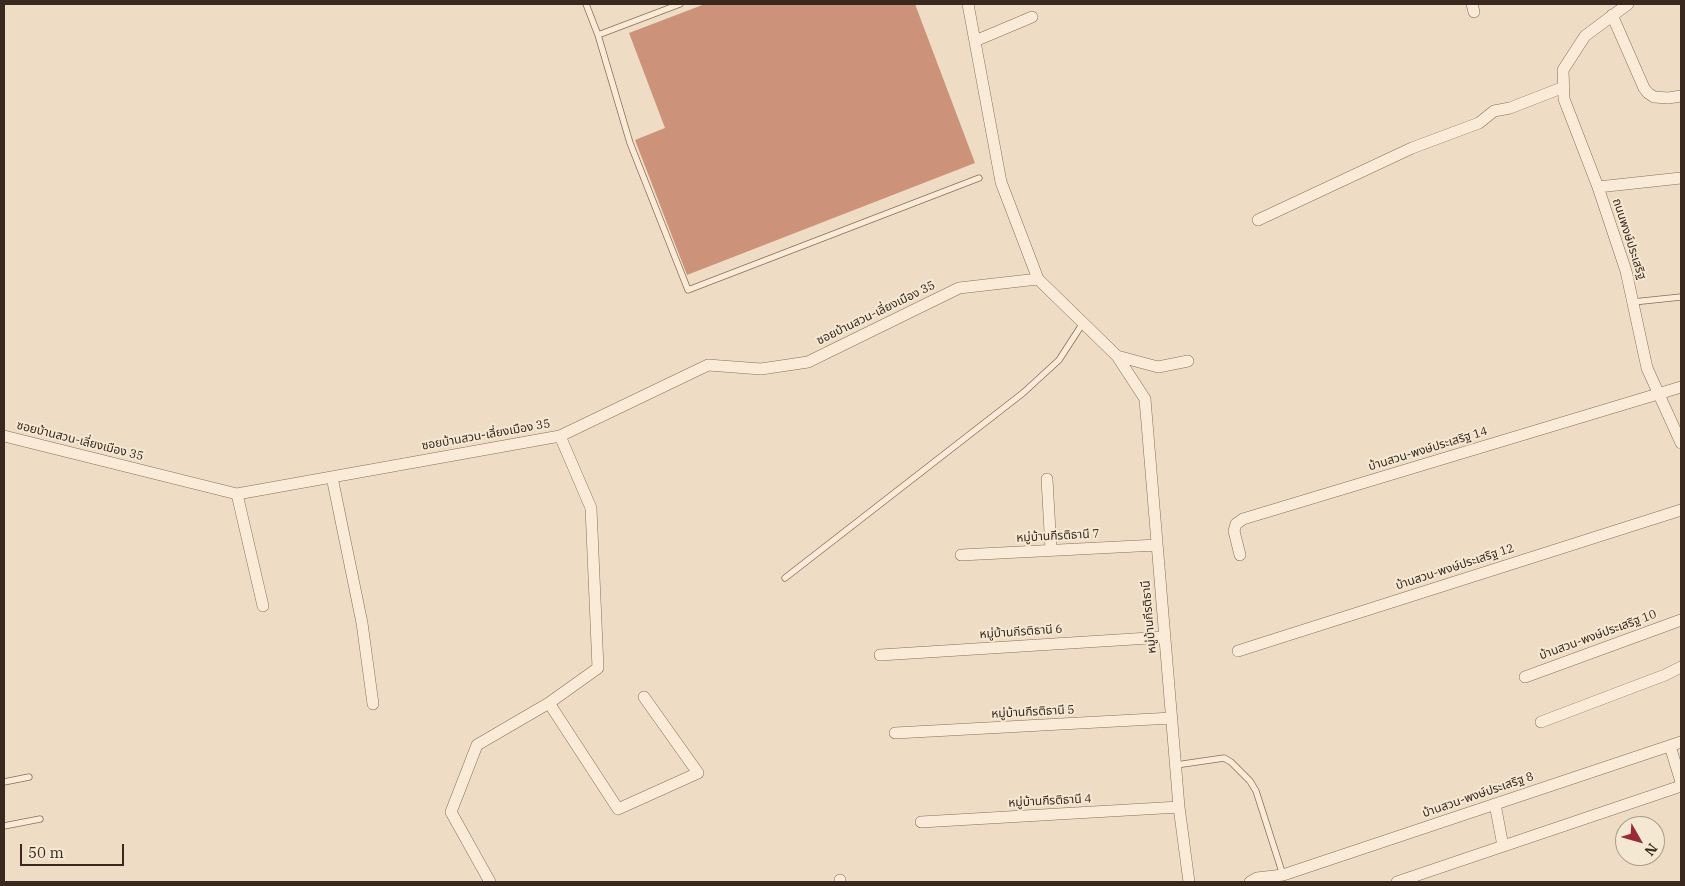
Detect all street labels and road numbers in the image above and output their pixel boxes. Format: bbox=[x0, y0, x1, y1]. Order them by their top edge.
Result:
street label: ถนนพงษ์ประเสริฐ bbox=[1609, 197, 1649, 281]
street label: ซอยบ้านสวน-เลี่ยงเมือง 35 bbox=[814, 278, 938, 348]
street label: ซอยบ้านสวน-เลี่ยงเมือง 35 bbox=[421, 417, 551, 453]
street label: ซอยบ้านสวน-เลี่ยงเมือง 35 bbox=[15, 418, 145, 464]
street label: บ้านสวน-พงษ์ประเสริฐ 14 bbox=[1367, 424, 1489, 474]
street label: หมู่บ้านกีรติธานี 7 bbox=[1016, 527, 1100, 545]
street label: บ้านสวน-พงษ์ประเสริฐ 12 bbox=[1394, 541, 1516, 593]
street label: หมู่บ้านกีรติธานี bbox=[1139, 580, 1159, 654]
street label: บ้านสวน-พงษ์ประเสริฐ 10 bbox=[1537, 607, 1659, 663]
street label: หมู่บ้านกีรติธานี 6 bbox=[979, 622, 1063, 642]
street label: หมู่บ้านกีรติธานี 5 bbox=[991, 703, 1075, 721]
street label: บ้านสวน-พงษ์ประเสริฐ 8 bbox=[1421, 769, 1535, 821]
street label: หมู่บ้านกีรติธานี 4 bbox=[1008, 792, 1092, 810]

